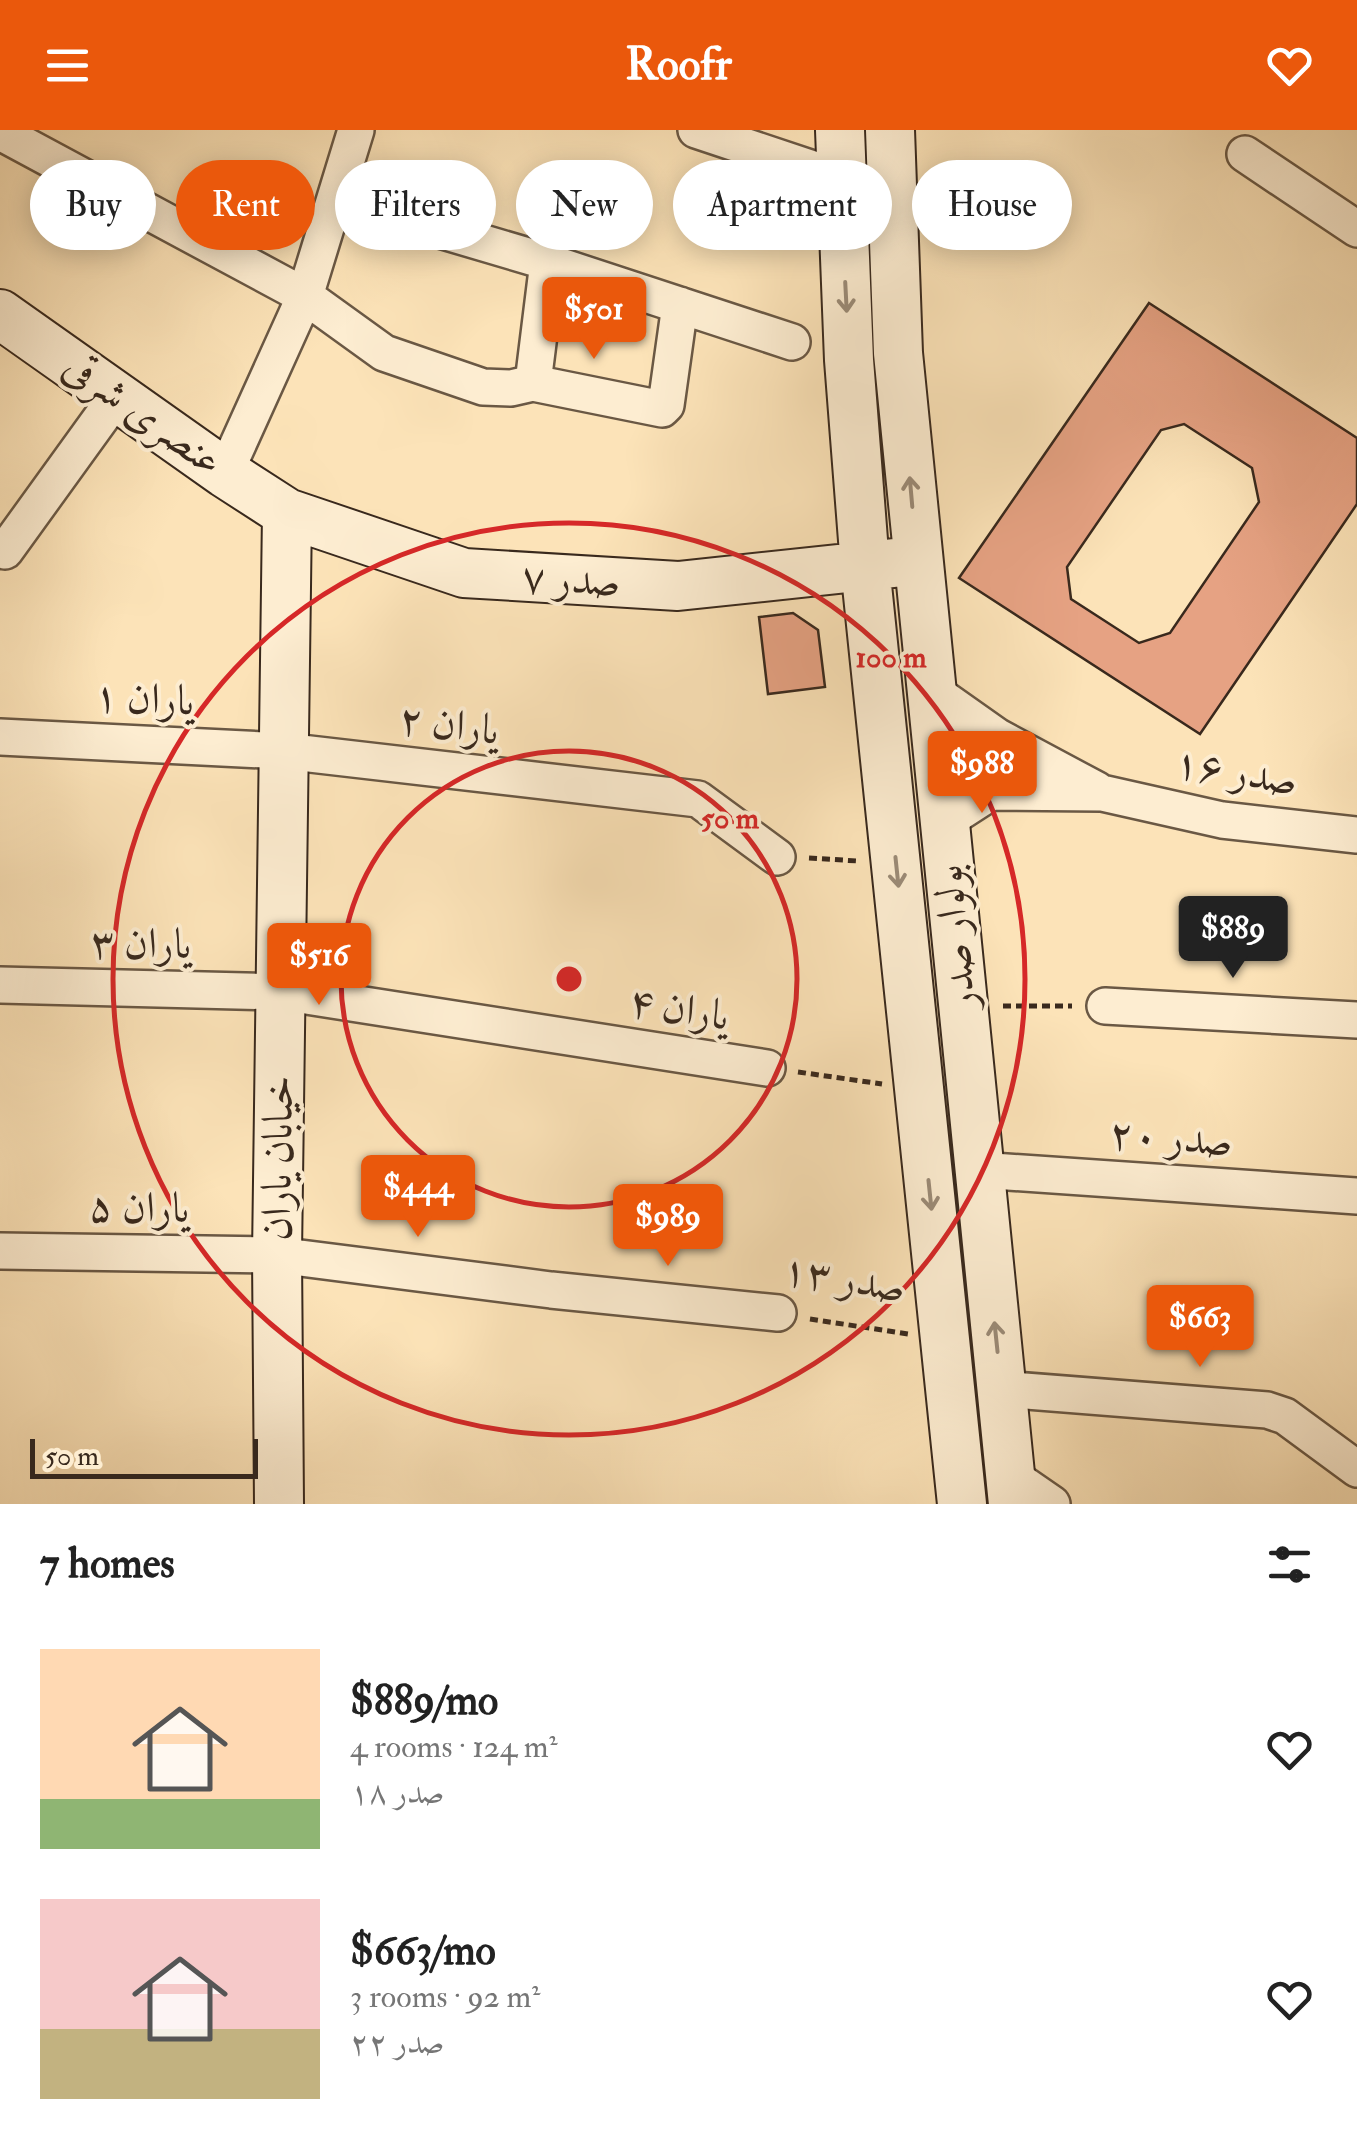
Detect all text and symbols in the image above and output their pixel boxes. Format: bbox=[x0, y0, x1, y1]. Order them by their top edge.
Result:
text: Roofr bbox=[625, 37, 732, 93]
icon: menu bbox=[40, 38, 95, 93]
icon: heart bbox=[1262, 38, 1317, 93]
chip: Buy bbox=[30, 160, 156, 250]
chip: Rent bbox=[176, 160, 315, 250]
chip: Filters bbox=[335, 160, 496, 250]
chip: New bbox=[516, 160, 653, 250]
chip: Apartment bbox=[673, 160, 892, 250]
chip: House bbox=[912, 160, 1072, 250]
pin: $501 bbox=[535, 277, 653, 362]
one-way arrow bbox=[837, 281, 856, 313]
text: $501 bbox=[564, 289, 624, 329]
street label: عنصری شرقی bbox=[52, 340, 233, 489]
one-way arrow bbox=[901, 476, 920, 508]
street label: صدر ۷ bbox=[520, 551, 622, 609]
text: 100 m bbox=[856, 639, 927, 676]
street label: یاران ۱ bbox=[92, 670, 198, 728]
street label: یاران ۲ bbox=[396, 693, 504, 757]
pin: $988 bbox=[923, 731, 1041, 816]
street label: صدر ۱۶ bbox=[1171, 737, 1301, 807]
text: $988 bbox=[950, 743, 1014, 783]
text: 50 m bbox=[701, 800, 760, 837]
one-way arrow bbox=[888, 855, 907, 887]
street label: بولوار صدر bbox=[922, 862, 989, 1016]
pin: $889 bbox=[1174, 896, 1292, 981]
text: $889 bbox=[1201, 908, 1265, 948]
street label: یاران ۳ bbox=[90, 917, 194, 971]
pin: $516 bbox=[260, 923, 378, 1008]
text: $516 bbox=[289, 935, 349, 975]
centre of rings bbox=[551, 961, 587, 997]
street label: یاران ۴ bbox=[625, 975, 735, 1043]
street label: خیابان یاران bbox=[251, 1075, 305, 1241]
street label: صدر ۲۰ bbox=[1107, 1108, 1235, 1168]
pin: $444 bbox=[359, 1155, 477, 1240]
text: $444 bbox=[383, 1167, 453, 1207]
one-way arrow bbox=[921, 1178, 940, 1210]
street label: یاران ۵ bbox=[88, 1181, 192, 1235]
pin: $989 bbox=[609, 1184, 727, 1269]
text: $989 bbox=[635, 1196, 701, 1236]
street label: صدر ۱۳ bbox=[779, 1244, 909, 1314]
pin: $663 bbox=[1141, 1285, 1259, 1370]
text: $663 bbox=[1169, 1297, 1231, 1337]
one-way arrow bbox=[986, 1322, 1005, 1354]
scale bar bbox=[30, 1434, 258, 1478]
text: 50 m bbox=[45, 1439, 99, 1474]
icon: filters bbox=[1262, 1537, 1317, 1592]
text: 7 homes bbox=[40, 1538, 175, 1590]
text: $889/mo bbox=[350, 1675, 498, 1727]
icon: home bbox=[120, 1689, 240, 1809]
icon: heart bbox=[1262, 1722, 1317, 1777]
text: 4 rooms · 124 m² bbox=[350, 1727, 558, 1767]
text: صدر ۱۸ bbox=[350, 1773, 444, 1813]
text: $663/mo bbox=[350, 1925, 496, 1977]
icon: home bbox=[120, 1939, 240, 2059]
icon: heart bbox=[1262, 1972, 1317, 2027]
text: 3 rooms · 92 m² bbox=[350, 1977, 540, 2017]
text: صدر ۲۲ bbox=[350, 2023, 444, 2063]

